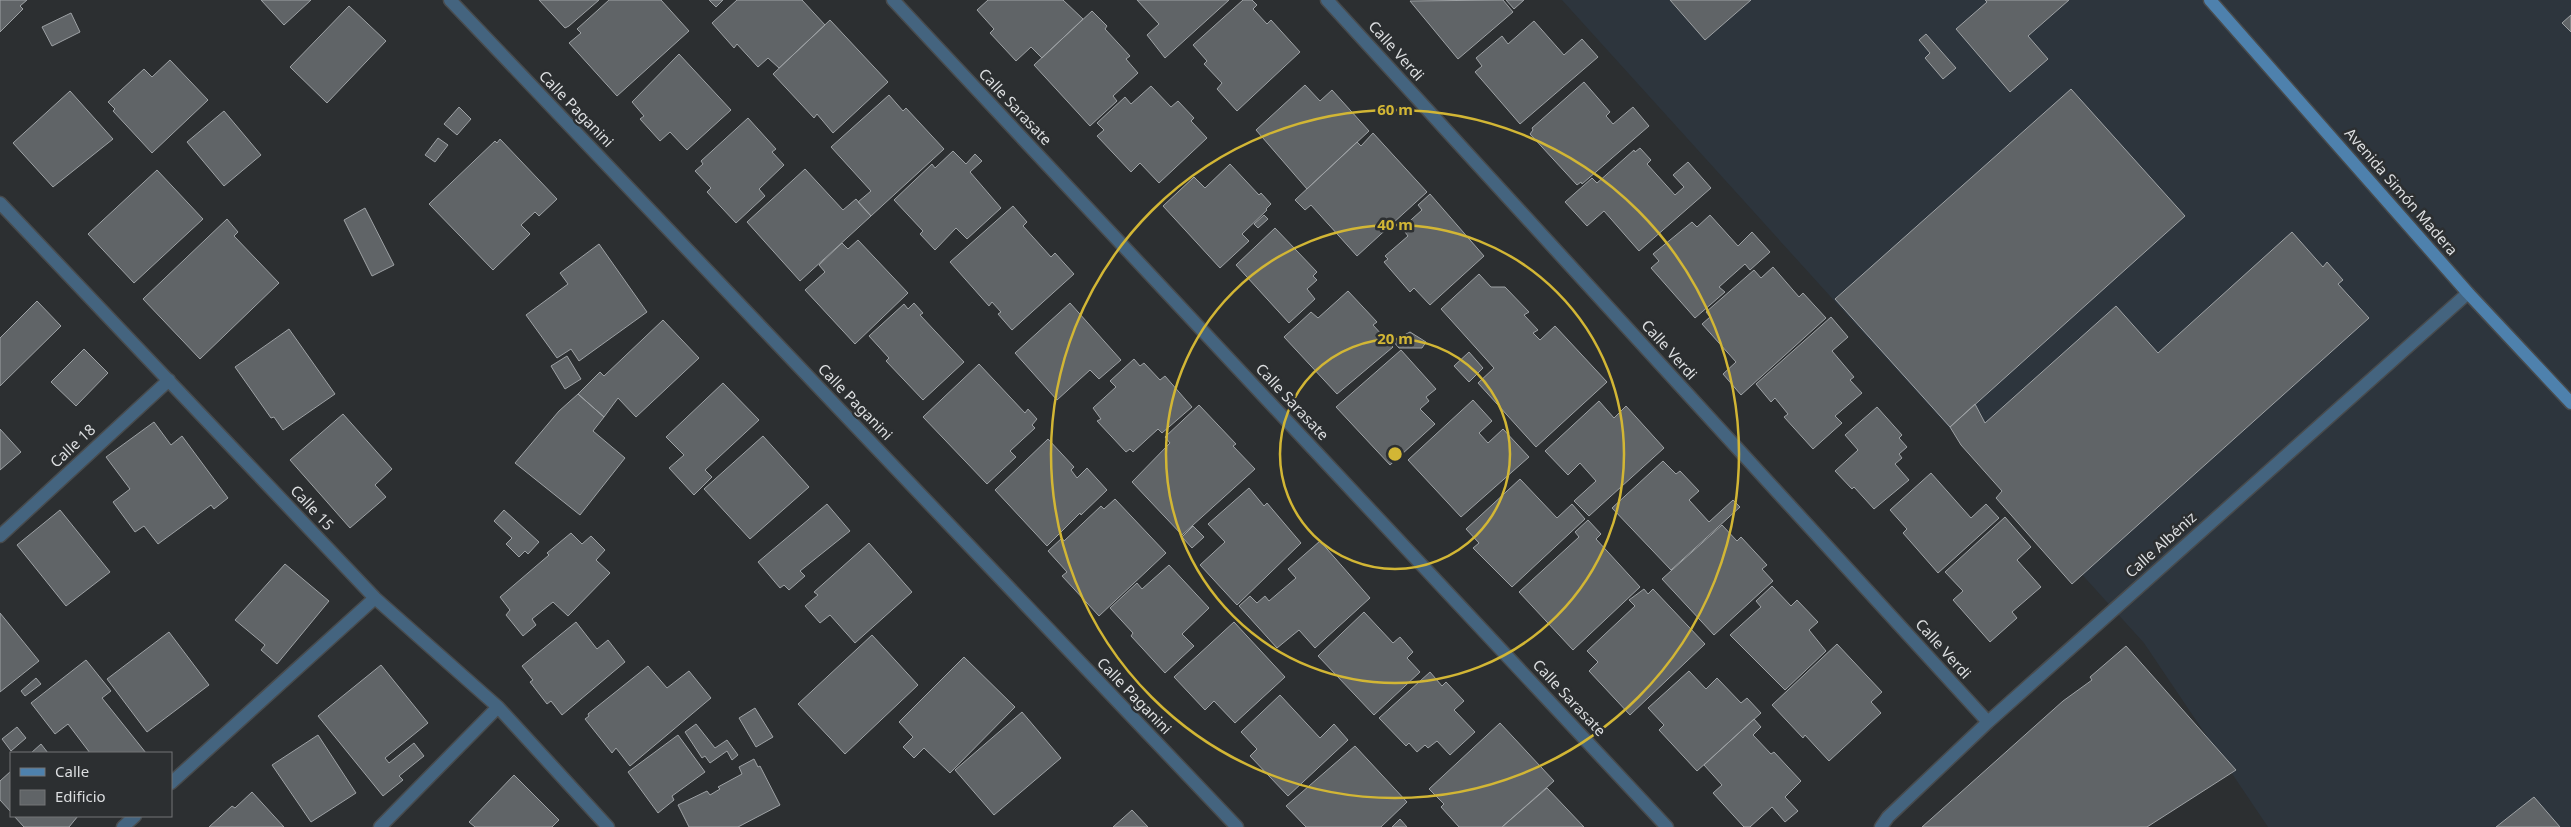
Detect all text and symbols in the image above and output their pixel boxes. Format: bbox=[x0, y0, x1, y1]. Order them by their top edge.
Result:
street label: Calle Verdi bbox=[1365, 16, 1429, 85]
street label: Calle Sarasate bbox=[975, 64, 1057, 149]
street label: Calle Paganini bbox=[535, 66, 618, 151]
text: 60 m bbox=[1377, 99, 1413, 119]
street label: Avenida Simón Madera bbox=[2341, 123, 2463, 259]
text: 40 m bbox=[1377, 214, 1413, 234]
street label: Calle Verdi bbox=[1638, 315, 1702, 384]
text: 20 m bbox=[1377, 328, 1413, 348]
street label: Calle Paganini bbox=[814, 359, 897, 444]
street label: Calle Sarasate bbox=[1252, 359, 1334, 444]
street label: Calle 18 bbox=[45, 419, 99, 471]
centre of rings bbox=[1386, 445, 1404, 463]
street label: Calle 15 bbox=[287, 480, 339, 534]
street label: Calle Albéniz bbox=[2120, 507, 2200, 582]
street label: Calle Verdi bbox=[1912, 614, 1976, 683]
street label: Calle Paganini bbox=[1093, 653, 1176, 738]
street label: Calle Sarasate bbox=[1529, 655, 1611, 740]
legend bbox=[10, 752, 172, 817]
text: Calle bbox=[55, 761, 89, 781]
text: Edificio bbox=[55, 786, 106, 806]

